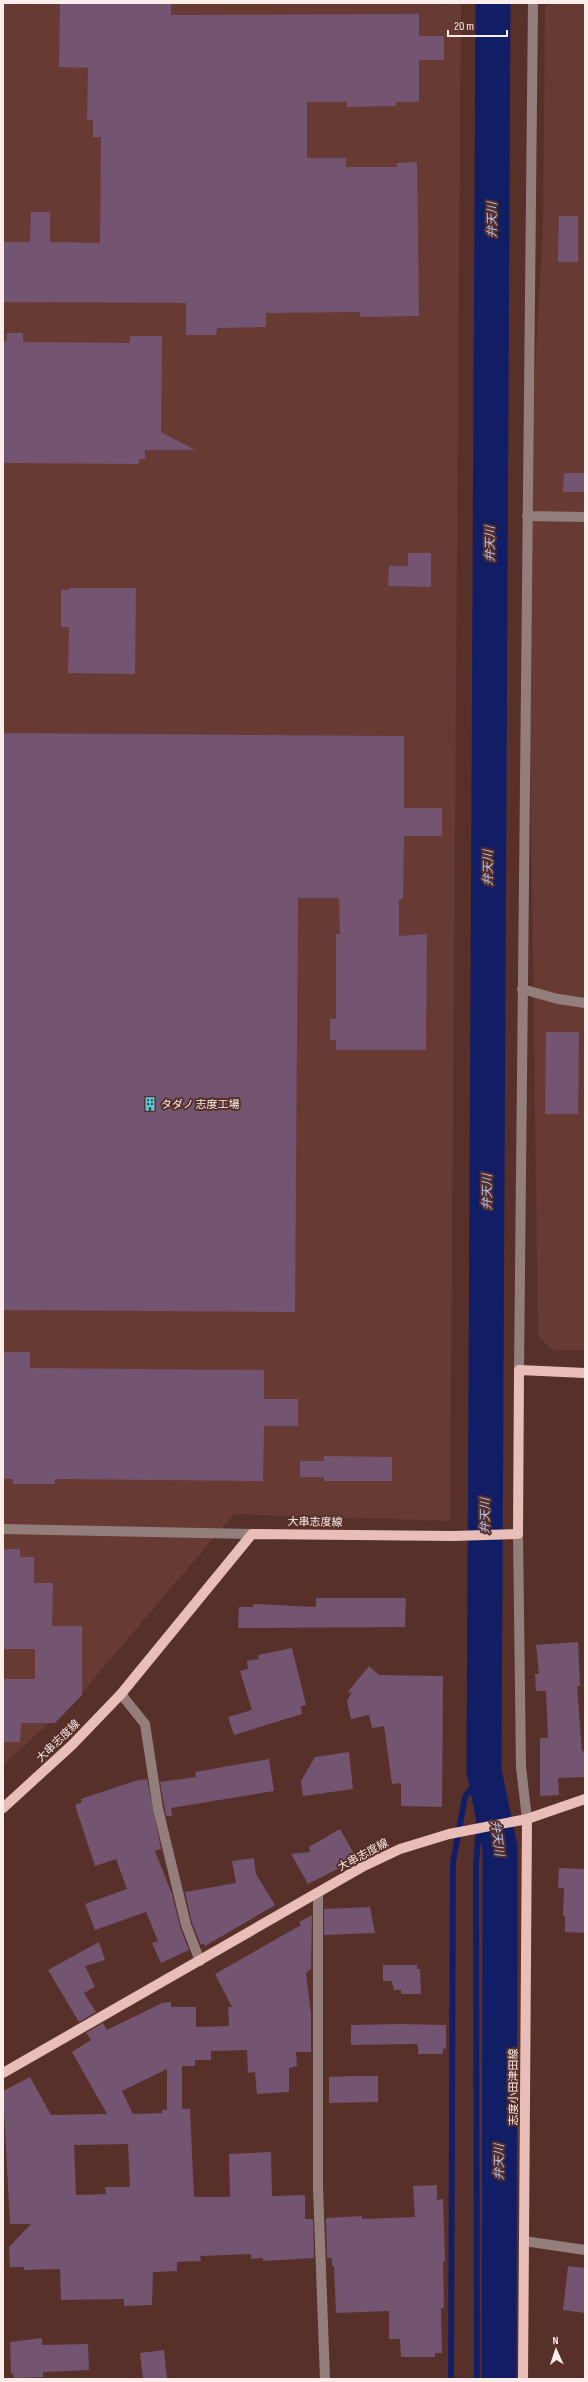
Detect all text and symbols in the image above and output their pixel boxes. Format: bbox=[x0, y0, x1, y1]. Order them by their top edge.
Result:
scale bar bbox=[448, 12, 507, 38]
text: 20 m bbox=[454, 19, 474, 34]
water label: 弁天川 bbox=[485, 200, 500, 238]
water label: 弁天川 bbox=[483, 524, 498, 562]
water label: 弁天川 bbox=[481, 848, 496, 886]
building icon: タダノ 志度工場 bbox=[142, 1096, 158, 1112]
place label: タダノ 志度工場 bbox=[161, 1098, 239, 1111]
water label: 弁天川 bbox=[480, 1172, 495, 1210]
water label: 弁天川 bbox=[478, 1496, 493, 1534]
street label: 大串志度線 bbox=[287, 1515, 343, 1529]
street label: 大串志度線 bbox=[34, 1717, 82, 1765]
water label: 弁天川 bbox=[487, 1819, 507, 1859]
street label: 大串志度線 bbox=[336, 1836, 390, 1874]
street label: 志度小田津田線 bbox=[507, 2049, 520, 2126]
water label: 弁天川 bbox=[492, 2142, 507, 2180]
north arrow bbox=[536, 2330, 576, 2370]
text: N bbox=[552, 2334, 559, 2347]

